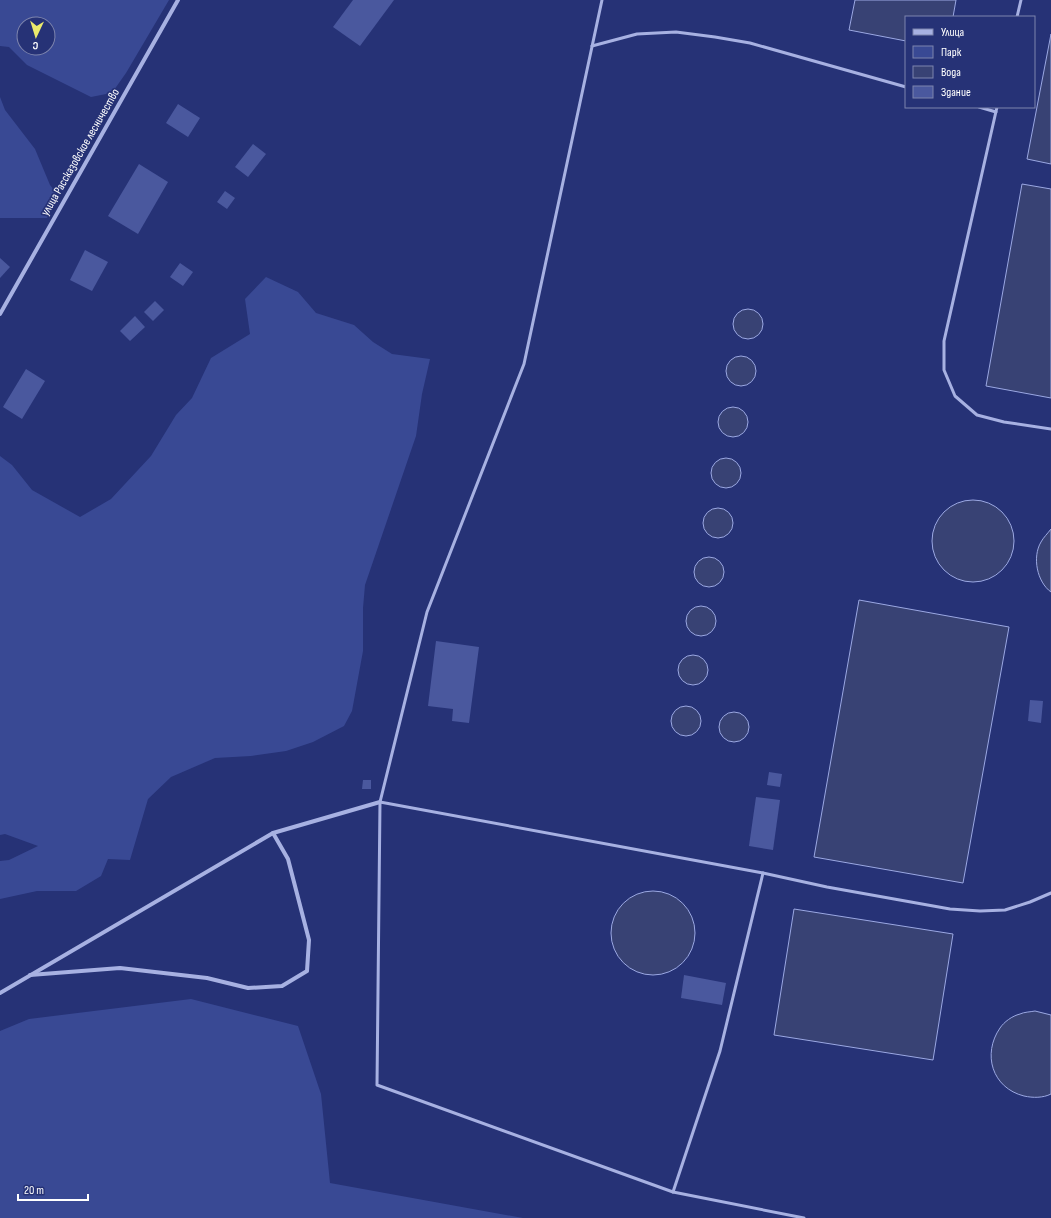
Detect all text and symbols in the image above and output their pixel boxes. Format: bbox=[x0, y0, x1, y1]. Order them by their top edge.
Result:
north arrow bbox=[16, 16, 56, 56]
legend bbox=[905, 16, 1035, 108]
text: Улица bbox=[941, 25, 965, 40]
text: С bbox=[32, 39, 39, 52]
text: Парк bbox=[941, 45, 962, 60]
text: Вода bbox=[941, 65, 961, 80]
text: Здание bbox=[941, 85, 971, 100]
street label: улица Рассказовское лесничество bbox=[38, 86, 123, 219]
scale bar bbox=[18, 1176, 88, 1202]
text: 20 m bbox=[24, 1183, 44, 1198]

